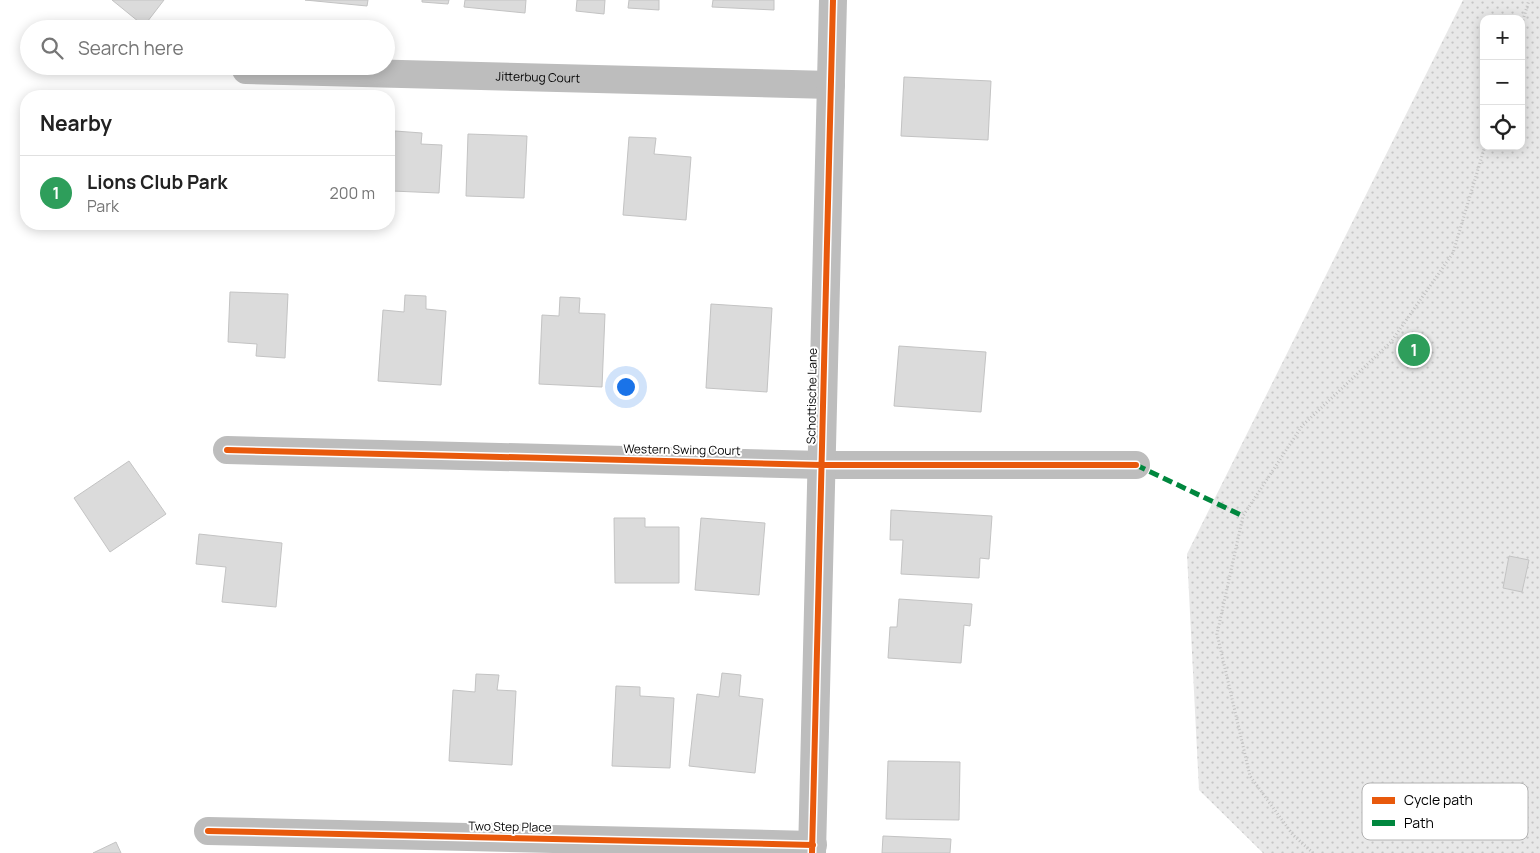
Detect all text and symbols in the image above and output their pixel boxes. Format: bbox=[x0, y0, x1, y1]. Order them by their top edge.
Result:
map controls bbox=[1480, 15, 1525, 150]
button: + bbox=[1480, 15, 1525, 60]
search box bbox=[20, 20, 395, 75]
icon: search bbox=[38, 34, 66, 62]
text: Search here bbox=[78, 35, 184, 61]
button: − bbox=[1480, 60, 1525, 105]
street label: Jitterbug Court bbox=[496, 67, 580, 87]
button: locate bbox=[1480, 105, 1525, 150]
text: Nearby bbox=[40, 109, 112, 137]
text: Lions Club Park bbox=[87, 169, 228, 195]
text: 1 bbox=[52, 182, 60, 204]
text: 200 m bbox=[330, 182, 375, 204]
text: Park bbox=[87, 195, 119, 217]
pin: 1 bbox=[1398, 331, 1430, 369]
street label: Schottische Lane bbox=[802, 348, 821, 444]
your location bbox=[613, 374, 639, 400]
street label: Western Swing Court bbox=[623, 440, 741, 459]
legend bbox=[1362, 783, 1528, 840]
text: Cycle path bbox=[1404, 790, 1473, 809]
text: Path bbox=[1404, 813, 1434, 832]
street label: Two Step Place bbox=[468, 817, 552, 836]

